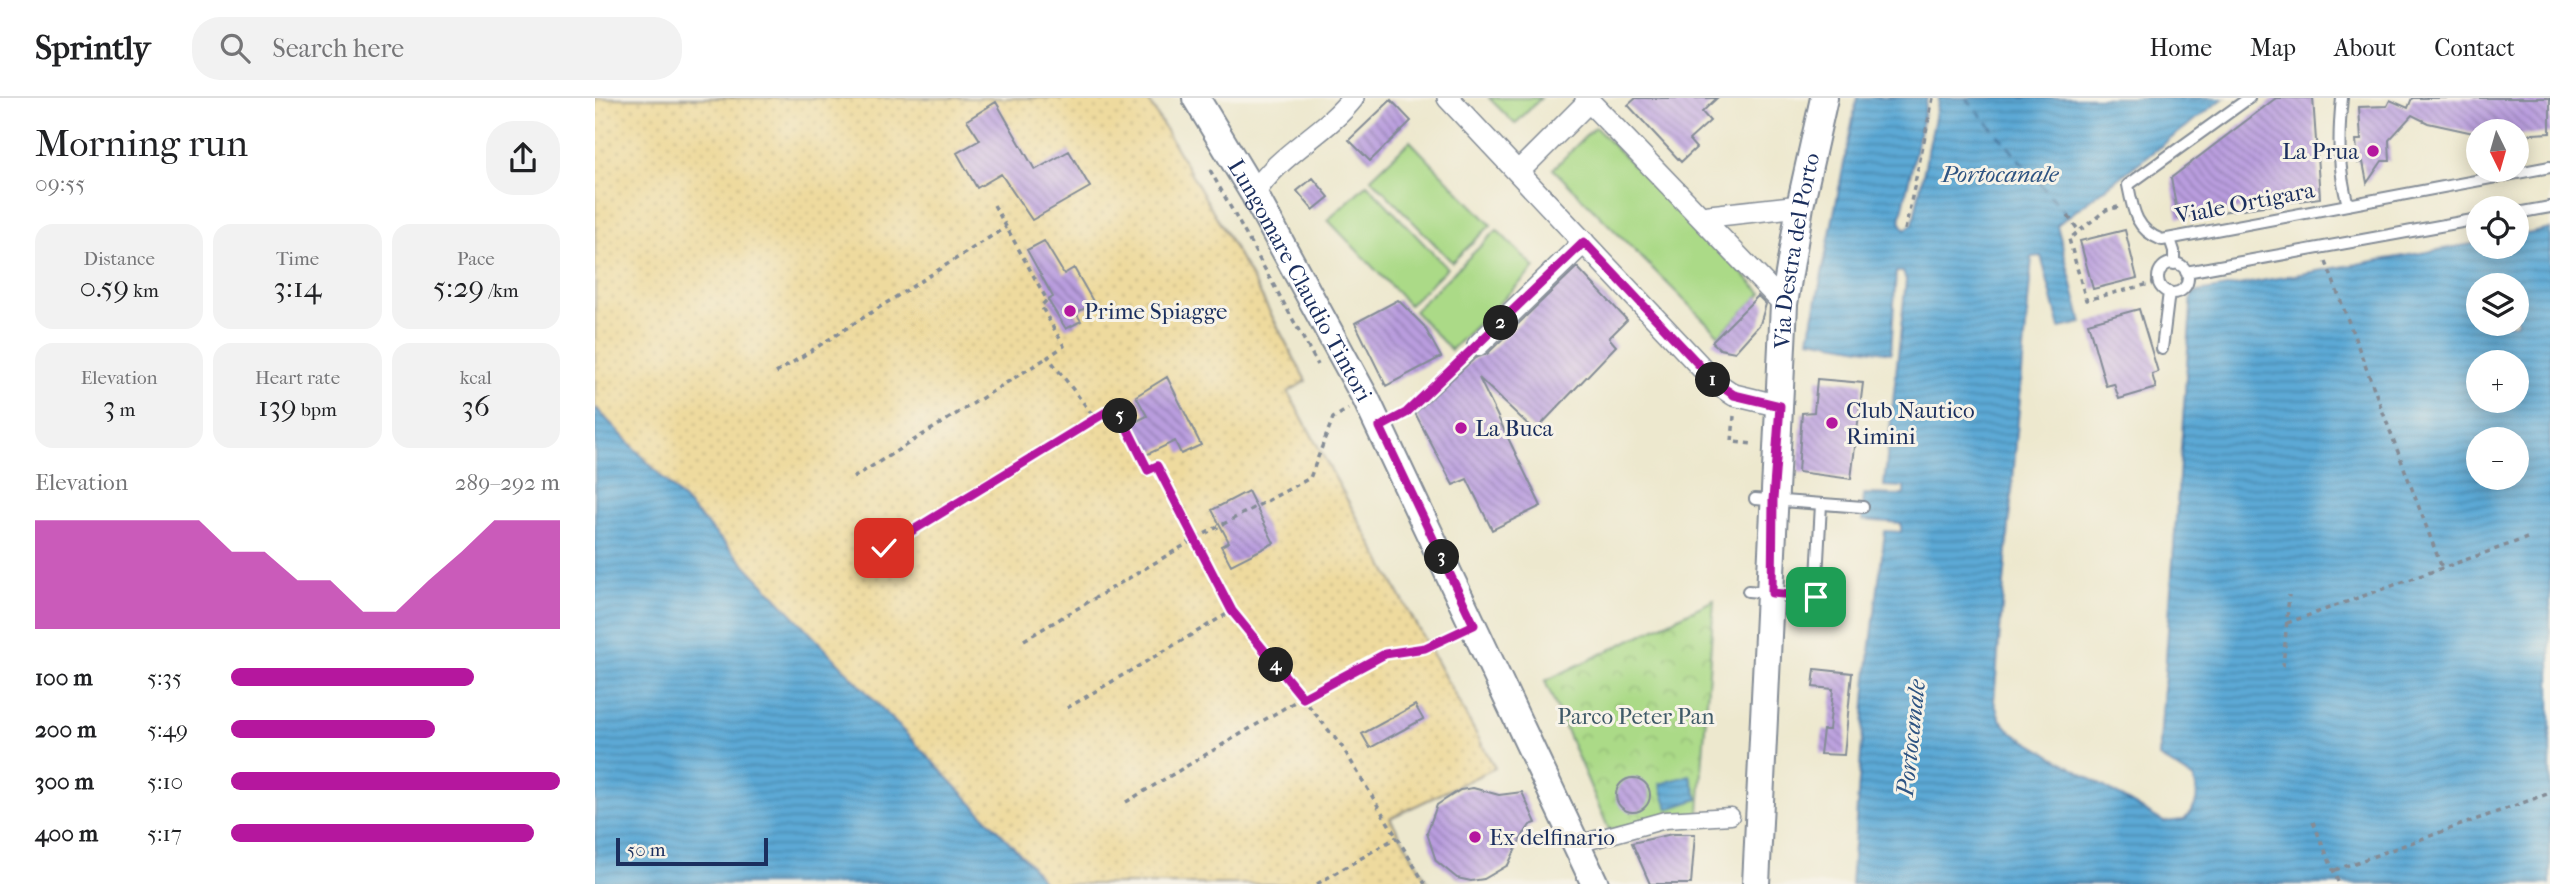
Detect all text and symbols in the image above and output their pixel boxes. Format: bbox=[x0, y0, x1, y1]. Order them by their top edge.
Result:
search box bbox=[192, 17, 682, 80]
text: Sprintly bbox=[35, 29, 150, 68]
icon: search bbox=[216, 29, 254, 67]
text: Search here bbox=[272, 33, 404, 64]
text: Home bbox=[2150, 34, 2212, 62]
text: Map bbox=[2250, 34, 2296, 62]
text: About bbox=[2334, 34, 2396, 62]
text: Contact bbox=[2434, 34, 2515, 62]
north arrow bbox=[2466, 119, 2529, 182]
map controls bbox=[2466, 119, 2529, 490]
text: Morning run bbox=[35, 121, 248, 166]
button: share bbox=[486, 121, 560, 195]
place label: La Prua bbox=[2282, 138, 2359, 165]
marker: La Prua bbox=[2365, 143, 2381, 159]
street label: Via Destra del Porto bbox=[1768, 150, 1825, 350]
street label: Lungomare Claudio Tintori bbox=[1223, 154, 1378, 406]
water label: Portocanale bbox=[1941, 160, 2060, 188]
text: 09:55 bbox=[35, 170, 85, 197]
street label: Viale Ortigara bbox=[2172, 176, 2317, 230]
button: locate bbox=[2466, 196, 2529, 259]
text: Distance bbox=[83, 248, 155, 270]
text: Time bbox=[276, 248, 319, 270]
text: Pace bbox=[457, 248, 495, 270]
text: 0.59 bbox=[79, 270, 129, 305]
text: 3:14 bbox=[273, 270, 321, 305]
text: 5:29 bbox=[433, 270, 484, 305]
button: layers bbox=[2466, 273, 2529, 336]
text: km bbox=[129, 280, 159, 302]
text: /km bbox=[484, 280, 519, 302]
place label: Prime Spiagge bbox=[1084, 298, 1227, 325]
marker: Prime Spiagge bbox=[1062, 303, 1078, 319]
pin: 2 bbox=[1483, 306, 1518, 341]
text: 2 bbox=[1496, 311, 1505, 333]
button: + bbox=[2466, 350, 2529, 413]
pin: 1 bbox=[1695, 362, 1731, 398]
text: Elevation bbox=[81, 367, 158, 389]
text: Heart rate bbox=[255, 367, 340, 389]
text: kcal bbox=[460, 367, 492, 389]
text: 1 bbox=[1709, 368, 1716, 390]
text: 3 bbox=[103, 389, 115, 424]
text: 139 bbox=[258, 389, 297, 424]
text: 36 bbox=[462, 389, 490, 424]
place label: Club Nautico Rimini bbox=[1846, 397, 1975, 450]
pin: 5 bbox=[1103, 398, 1137, 434]
text: m bbox=[115, 399, 135, 421]
text: bpm bbox=[297, 399, 337, 421]
text: 5 bbox=[1115, 404, 1124, 426]
place label: La Buca bbox=[1475, 415, 1554, 442]
marker: Club Nautico Rimini bbox=[1824, 415, 1840, 431]
marker: La Buca bbox=[1453, 420, 1469, 436]
button: − bbox=[2466, 427, 2529, 490]
text: Elevation bbox=[35, 469, 128, 496]
text: 289–292 m bbox=[455, 469, 560, 496]
pin bbox=[854, 518, 914, 578]
icon: check bbox=[865, 529, 903, 567]
pin: 3 bbox=[1425, 540, 1459, 574]
text: 3 bbox=[1438, 545, 1445, 567]
pin bbox=[1786, 567, 1846, 627]
icon: arrive bbox=[1797, 578, 1835, 616]
pin: 4 bbox=[1259, 648, 1293, 682]
text: 4 bbox=[1270, 653, 1281, 675]
text: 100 m bbox=[35, 664, 93, 691]
text: 5:35 bbox=[147, 664, 182, 691]
water label: Portocanale bbox=[1891, 677, 1931, 799]
park label: Parco Peter Pan bbox=[1557, 703, 1715, 730]
text: 200 m bbox=[35, 716, 96, 743]
text: 5:49 bbox=[147, 716, 188, 743]
text: 300 m bbox=[35, 768, 94, 795]
text: 5:10 bbox=[147, 768, 183, 795]
text: 400 m bbox=[35, 820, 98, 847]
text: 5:17 bbox=[147, 820, 182, 847]
place label: Ex delfinario bbox=[1489, 824, 1615, 851]
marker: Ex delfinario bbox=[1467, 829, 1483, 845]
scale bar bbox=[616, 835, 768, 867]
text: 50 m bbox=[627, 839, 666, 861]

